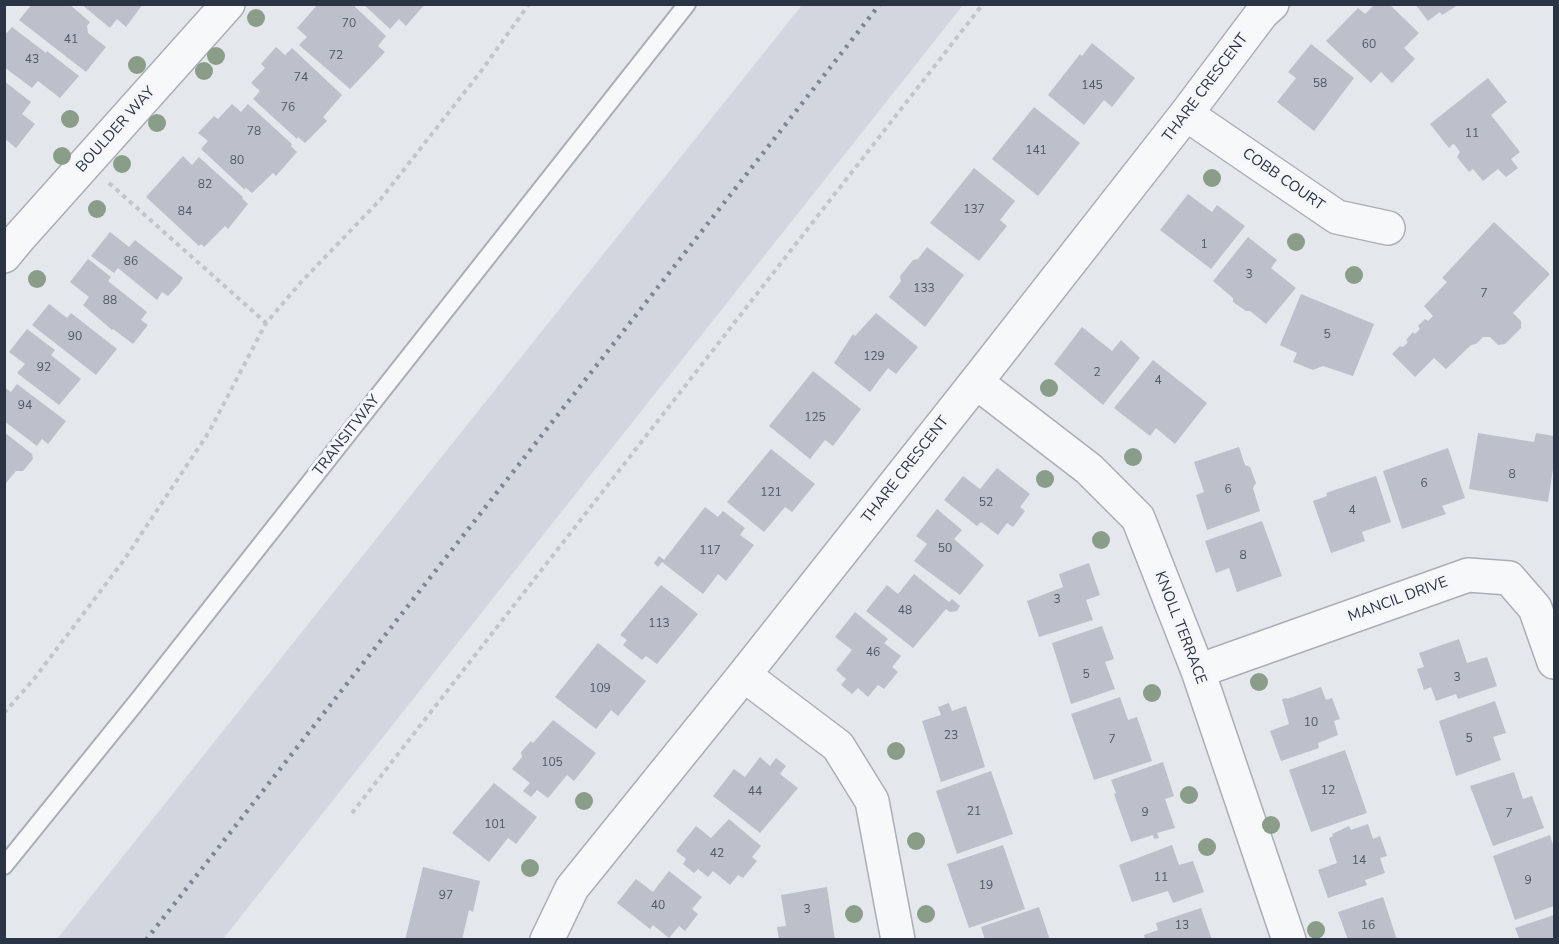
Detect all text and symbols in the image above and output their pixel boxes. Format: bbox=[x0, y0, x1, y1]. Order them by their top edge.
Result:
house number: 70 bbox=[342, 17, 356, 31]
street label: THARE CRESCENT bbox=[1159, 30, 1253, 146]
house number: 41 bbox=[64, 33, 78, 47]
house number: 60 bbox=[1362, 38, 1376, 52]
house number: 72 bbox=[329, 49, 343, 63]
house number: 43 bbox=[25, 53, 39, 67]
house number: 74 bbox=[294, 71, 308, 85]
house number: 58 bbox=[1313, 77, 1327, 91]
house number: 145 bbox=[1081, 79, 1103, 93]
street label: BOULDER WAY bbox=[73, 83, 159, 177]
house number: 76 bbox=[281, 101, 295, 115]
house number: 78 bbox=[247, 125, 261, 139]
house number: 11 bbox=[1465, 127, 1479, 141]
house number: 141 bbox=[1025, 144, 1047, 158]
street label: COBB COURT bbox=[1238, 145, 1328, 215]
house number: 80 bbox=[230, 154, 244, 168]
house number: 82 bbox=[198, 178, 212, 192]
house number: 137 bbox=[963, 203, 985, 217]
house number: 84 bbox=[178, 205, 192, 219]
house number: 1 bbox=[1200, 238, 1208, 252]
house number: 86 bbox=[124, 255, 138, 269]
house number: 3 bbox=[1245, 268, 1253, 282]
house number: 133 bbox=[913, 282, 935, 296]
house number: 7 bbox=[1480, 287, 1488, 301]
house number: 88 bbox=[103, 294, 117, 308]
house number: 5 bbox=[1323, 328, 1331, 342]
house number: 90 bbox=[68, 330, 82, 344]
house number: 129 bbox=[863, 350, 885, 364]
house number: 92 bbox=[37, 361, 51, 375]
house number: 2 bbox=[1093, 366, 1101, 380]
house number: 4 bbox=[1154, 374, 1162, 388]
street label: TRANSITWAY bbox=[310, 392, 384, 480]
house number: 94 bbox=[18, 399, 32, 413]
house number: 125 bbox=[804, 411, 826, 425]
street label: THARE CRESCENT bbox=[859, 413, 953, 527]
house number: 8 bbox=[1508, 468, 1516, 482]
house number: 6 bbox=[1420, 477, 1428, 491]
house number: 6 bbox=[1224, 483, 1232, 497]
house number: 121 bbox=[760, 486, 782, 500]
house number: 52 bbox=[979, 496, 993, 510]
house number: 4 bbox=[1348, 504, 1356, 518]
house number: 50 bbox=[938, 542, 952, 556]
house number: 117 bbox=[699, 544, 721, 558]
house number: 8 bbox=[1239, 549, 1247, 563]
street label: KNOLL TERRACE bbox=[1150, 569, 1210, 687]
street label: MANCIL DRIVE bbox=[1346, 574, 1450, 626]
house number: 3 bbox=[1053, 593, 1061, 607]
house number: 48 bbox=[898, 604, 912, 618]
house number: 113 bbox=[648, 617, 670, 631]
house number: 46 bbox=[866, 646, 880, 660]
house number: 5 bbox=[1082, 668, 1090, 682]
house number: 3 bbox=[1453, 671, 1461, 685]
house number: 109 bbox=[589, 682, 611, 696]
house number: 10 bbox=[1304, 716, 1318, 730]
house number: 23 bbox=[944, 729, 958, 743]
house number: 5 bbox=[1465, 732, 1473, 746]
house number: 7 bbox=[1108, 733, 1116, 747]
house number: 105 bbox=[541, 756, 563, 770]
house number: 12 bbox=[1321, 784, 1335, 798]
house number: 44 bbox=[748, 785, 762, 799]
house number: 21 bbox=[967, 805, 981, 819]
house number: 9 bbox=[1141, 806, 1149, 820]
house number: 7 bbox=[1505, 807, 1513, 821]
house number: 101 bbox=[484, 818, 506, 832]
house number: 42 bbox=[710, 847, 724, 861]
house number: 14 bbox=[1352, 854, 1366, 868]
house number: 11 bbox=[1154, 871, 1168, 885]
house number: 9 bbox=[1524, 874, 1532, 888]
house number: 19 bbox=[979, 879, 993, 893]
house number: 97 bbox=[439, 889, 453, 903]
house number: 40 bbox=[651, 899, 665, 913]
house number: 3 bbox=[803, 903, 811, 917]
house number: 13 bbox=[1175, 919, 1189, 933]
house number: 16 bbox=[1361, 919, 1375, 933]

